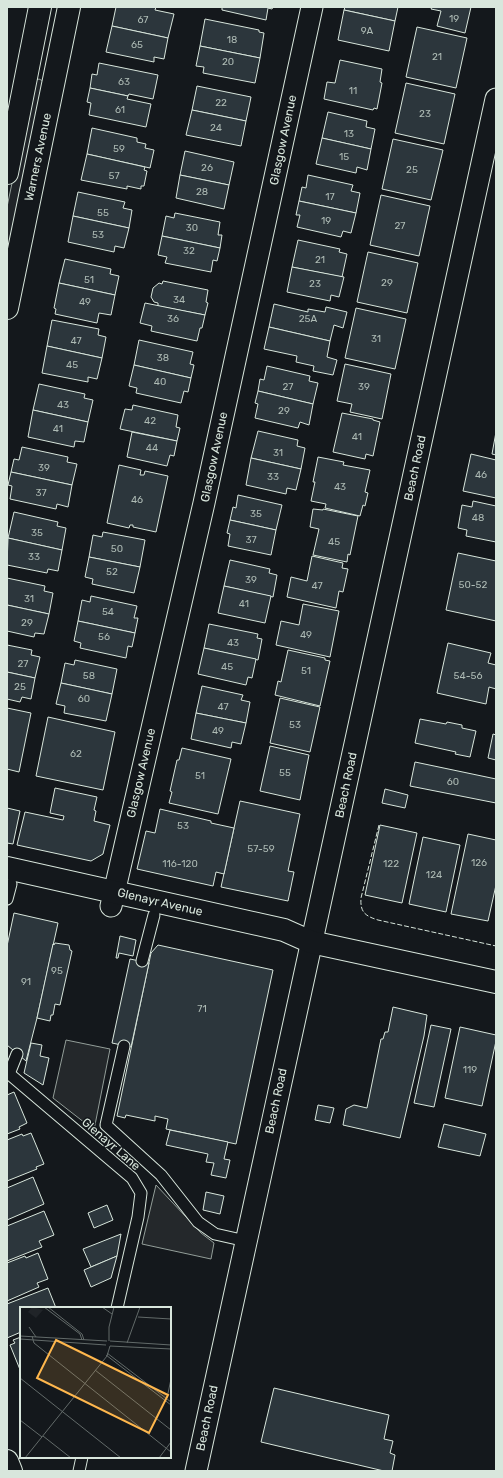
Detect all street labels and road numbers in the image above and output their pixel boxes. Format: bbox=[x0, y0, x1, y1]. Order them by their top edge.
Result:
street label: Glasgow Avenue bbox=[267, 93, 299, 186]
street label: Warners Avenue bbox=[22, 111, 54, 202]
street label: Glasgow Avenue bbox=[198, 410, 230, 503]
street label: Beach Road bbox=[401, 434, 429, 502]
street label: Glasgow Avenue bbox=[124, 726, 158, 819]
street label: Beach Road bbox=[332, 751, 360, 819]
street label: Glenayr Avenue bbox=[116, 885, 204, 919]
street label: Beach Road bbox=[262, 1067, 290, 1135]
street label: Glenayr Lane bbox=[79, 1115, 143, 1173]
street label: Beach Road bbox=[193, 1384, 221, 1452]

